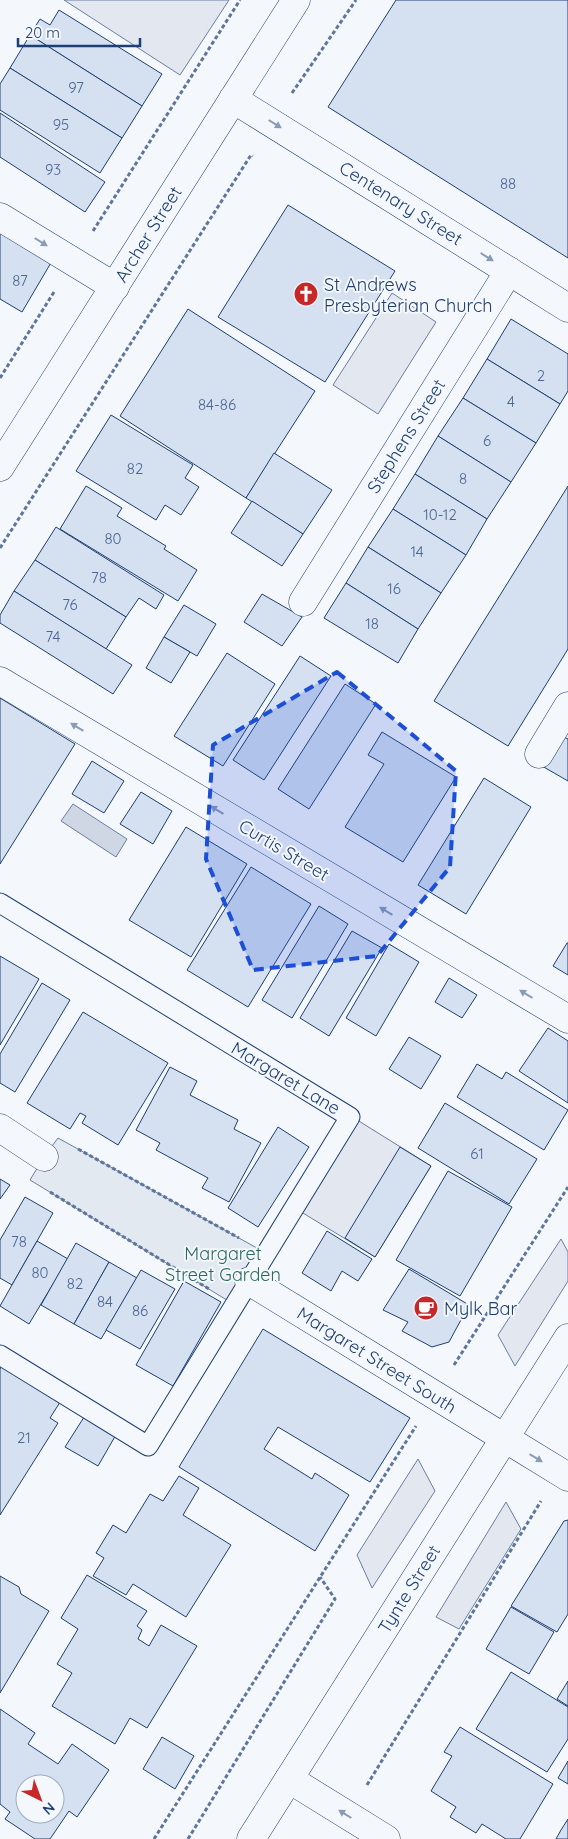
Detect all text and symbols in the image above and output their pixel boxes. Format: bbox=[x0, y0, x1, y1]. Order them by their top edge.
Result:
scale bar bbox=[18, 15, 140, 47]
text: 20 m bbox=[25, 23, 60, 42]
house number: 97 bbox=[68, 78, 84, 97]
house number: 95 bbox=[53, 115, 69, 134]
one-way arrow bbox=[268, 120, 282, 129]
street label: Centenary Street bbox=[335, 156, 467, 250]
house number: 93 bbox=[45, 160, 61, 179]
house number: 88 bbox=[500, 174, 516, 193]
street label: Archer Street bbox=[109, 182, 187, 286]
one-way arrow bbox=[35, 238, 48, 247]
one-way arrow bbox=[480, 252, 494, 262]
house number: 87 bbox=[12, 271, 28, 290]
place label: St Andrews Presbyterian Church bbox=[324, 273, 493, 317]
church icon: St Andrews Presbyterian Church bbox=[293, 281, 319, 307]
house number: 2 bbox=[537, 366, 545, 385]
street label: Stephens Street bbox=[362, 375, 450, 497]
house number: 4 bbox=[507, 392, 515, 411]
house number: 84-86 bbox=[198, 395, 236, 414]
house number: 6 bbox=[483, 431, 491, 450]
house number: 82 bbox=[127, 459, 143, 478]
house number: 8 bbox=[459, 469, 467, 488]
house number: 10-12 bbox=[423, 505, 457, 524]
house number: 80 bbox=[104, 529, 122, 548]
house number: 14 bbox=[410, 542, 424, 561]
house number: 78 bbox=[91, 568, 107, 587]
house number: 16 bbox=[387, 579, 401, 598]
house number: 76 bbox=[62, 595, 78, 614]
house number: 18 bbox=[365, 614, 379, 633]
house number: 74 bbox=[45, 627, 61, 646]
one-way arrow bbox=[69, 723, 84, 731]
one-way arrow bbox=[210, 805, 223, 814]
street label: Curtis Street bbox=[235, 814, 333, 886]
one-way arrow bbox=[380, 906, 393, 915]
one-way arrow bbox=[520, 989, 533, 998]
street label: Margaret Lane bbox=[227, 1036, 345, 1120]
house number: 61 bbox=[470, 1144, 484, 1163]
house number: 78 bbox=[11, 1232, 27, 1251]
park label: Margaret Street Garden bbox=[165, 1242, 281, 1286]
house number: 80 bbox=[31, 1263, 49, 1282]
house number: 82 bbox=[67, 1274, 83, 1293]
house number: 84 bbox=[97, 1292, 113, 1311]
cafe icon: Mylk Bar bbox=[413, 1295, 439, 1321]
place label: Mylk Bar bbox=[444, 1297, 517, 1320]
house number: 86 bbox=[132, 1301, 148, 1320]
street label: Margaret Street South bbox=[293, 1302, 461, 1418]
house number: 21 bbox=[17, 1428, 31, 1447]
one-way arrow bbox=[530, 1453, 543, 1462]
street label: Tynte Street bbox=[373, 1540, 445, 1638]
north arrow bbox=[15, 1774, 65, 1824]
text: N bbox=[39, 1799, 59, 1819]
one-way arrow bbox=[338, 1809, 351, 1818]

